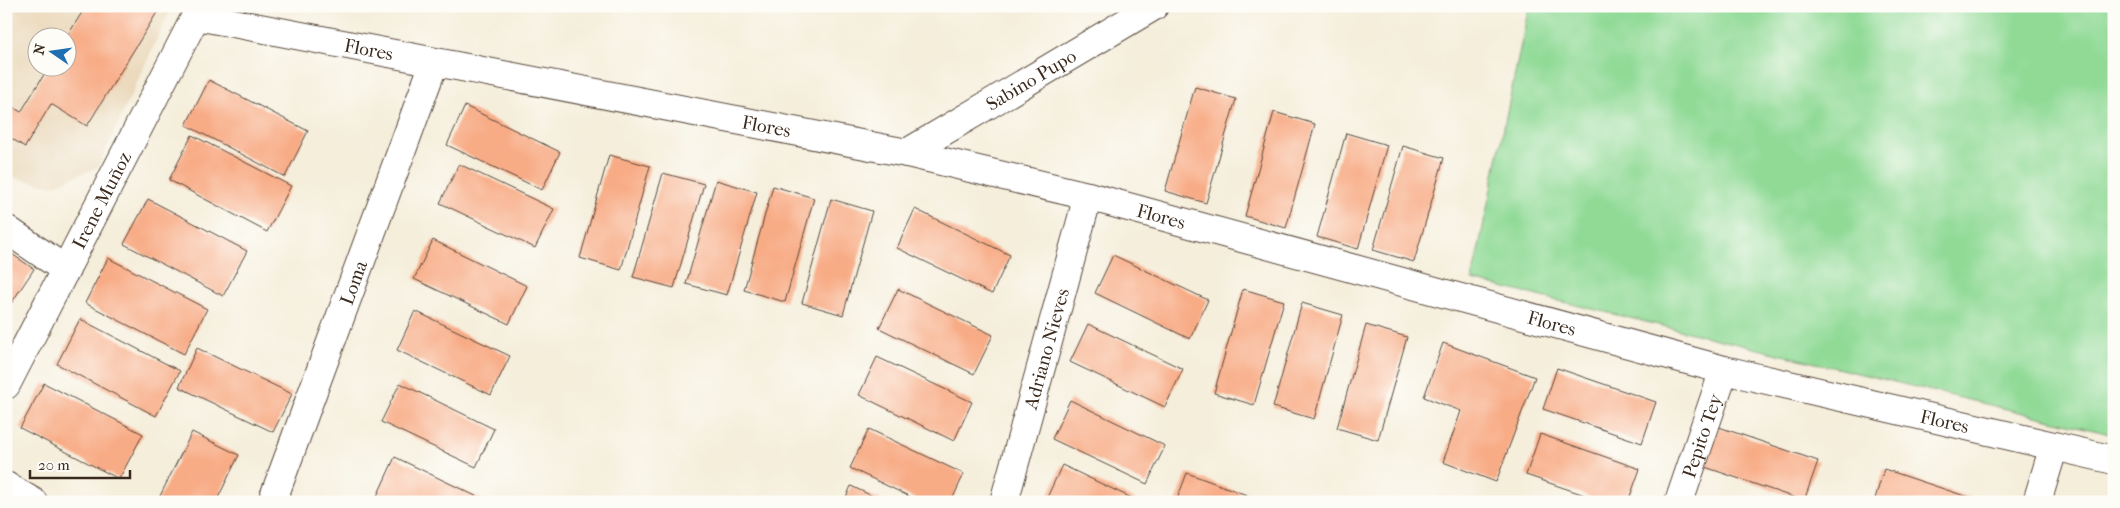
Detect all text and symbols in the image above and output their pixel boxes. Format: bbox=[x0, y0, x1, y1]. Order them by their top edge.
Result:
north arrow bbox=[28, 28, 78, 78]
street label: Flores bbox=[342, 35, 395, 66]
text: N bbox=[30, 42, 49, 56]
street label: Sabino Pupo bbox=[982, 45, 1081, 115]
street label: Flores bbox=[740, 111, 793, 142]
street label: Irene Muñoz bbox=[68, 148, 136, 253]
street label: Flores bbox=[1134, 200, 1188, 234]
street label: Loma bbox=[336, 257, 372, 308]
street label: Adriano Nieves bbox=[1020, 286, 1074, 413]
street label: Flores bbox=[1525, 307, 1578, 341]
street label: Pepito Tey bbox=[1678, 390, 1727, 481]
street label: Flores bbox=[1918, 406, 1971, 438]
scale bar bbox=[30, 448, 130, 480]
text: 20 m bbox=[38, 456, 70, 474]

